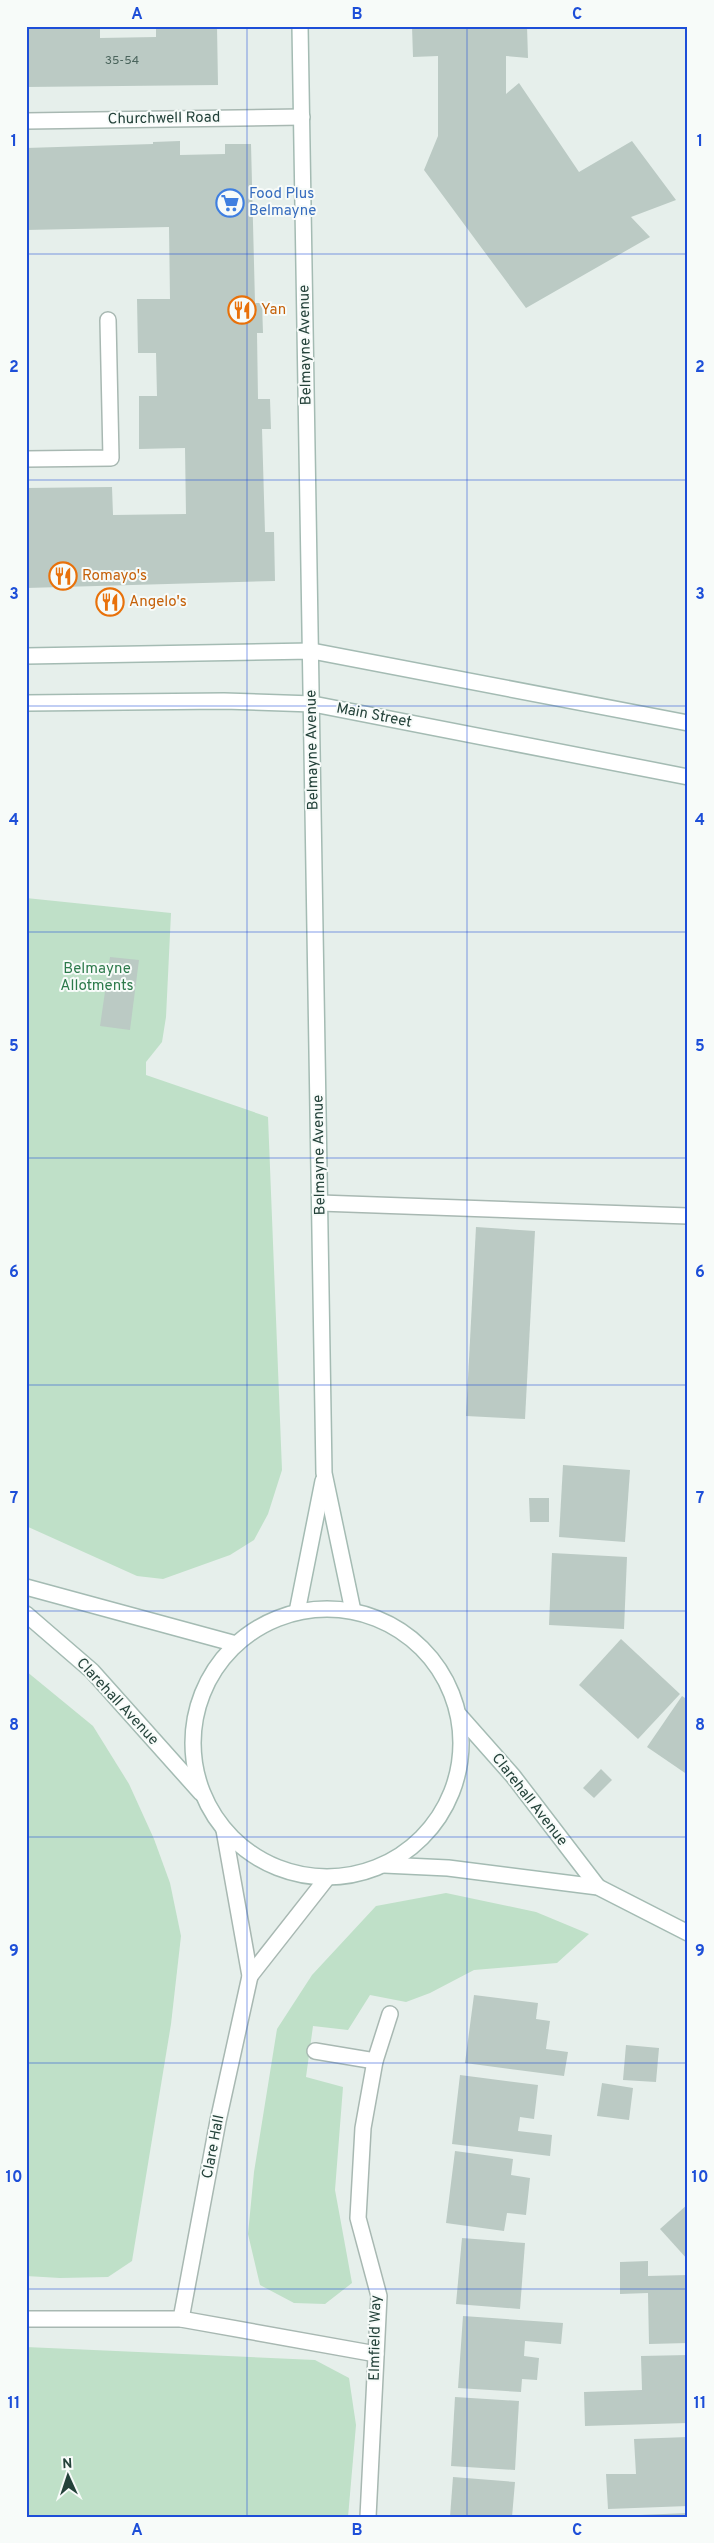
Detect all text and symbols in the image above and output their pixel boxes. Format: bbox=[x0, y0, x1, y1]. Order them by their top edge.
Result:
text: A bbox=[131, 5, 143, 25]
text: B bbox=[351, 5, 363, 25]
text: C bbox=[572, 5, 582, 25]
house number: 35-54 bbox=[105, 53, 139, 69]
street label: Churchwell Road bbox=[107, 109, 221, 129]
text: 1 bbox=[11, 132, 17, 152]
text: 1 bbox=[697, 132, 703, 152]
place label: Food Plus Belmayne bbox=[249, 185, 316, 221]
supermarket icon: Food Plus Belmayne bbox=[215, 188, 245, 218]
street label: Belmayne Avenue bbox=[295, 285, 317, 405]
restaurant icon: Yan bbox=[227, 295, 257, 325]
place label: Yan bbox=[261, 301, 286, 320]
text: 2 bbox=[9, 358, 19, 378]
text: 2 bbox=[695, 358, 705, 378]
restaurant icon: Romayo's bbox=[48, 561, 78, 591]
place label: Romayo's bbox=[82, 567, 147, 586]
text: 3 bbox=[9, 585, 19, 605]
text: 3 bbox=[695, 585, 705, 605]
restaurant icon: Angelo's bbox=[95, 587, 125, 617]
place label: Angelo's bbox=[129, 593, 187, 612]
street label: Belmayne Avenue bbox=[302, 690, 324, 810]
street label: Main Street bbox=[335, 699, 413, 733]
text: 4 bbox=[9, 811, 19, 831]
text: 4 bbox=[695, 811, 705, 831]
park label: Belmayne Allotments bbox=[60, 960, 134, 996]
text: 5 bbox=[9, 1037, 19, 1057]
text: 5 bbox=[695, 1037, 705, 1057]
street label: Belmayne Avenue bbox=[309, 1095, 331, 1215]
text: 6 bbox=[9, 1263, 19, 1283]
text: 6 bbox=[695, 1263, 705, 1283]
text: 7 bbox=[10, 1489, 18, 1509]
text: 7 bbox=[696, 1489, 704, 1509]
street label: Clarehall Avenue bbox=[72, 1654, 162, 1750]
text: 8 bbox=[9, 1716, 19, 1736]
text: 8 bbox=[695, 1716, 705, 1736]
street label: Clarehall Avenue bbox=[487, 1750, 571, 1850]
text: 9 bbox=[9, 1942, 19, 1962]
text: 9 bbox=[695, 1942, 705, 1962]
street label: Clare Hall bbox=[199, 2113, 229, 2181]
text: 10 bbox=[6, 2168, 22, 2188]
text: 10 bbox=[692, 2168, 708, 2188]
street label: Elmfield Way bbox=[366, 2295, 386, 2381]
text: 11 bbox=[8, 2394, 20, 2414]
text: 11 bbox=[694, 2394, 706, 2414]
north arrow bbox=[42, 2450, 92, 2500]
text: N bbox=[62, 2456, 73, 2473]
text: A bbox=[131, 2521, 143, 2541]
text: B bbox=[351, 2521, 363, 2541]
text: C bbox=[572, 2521, 582, 2541]

